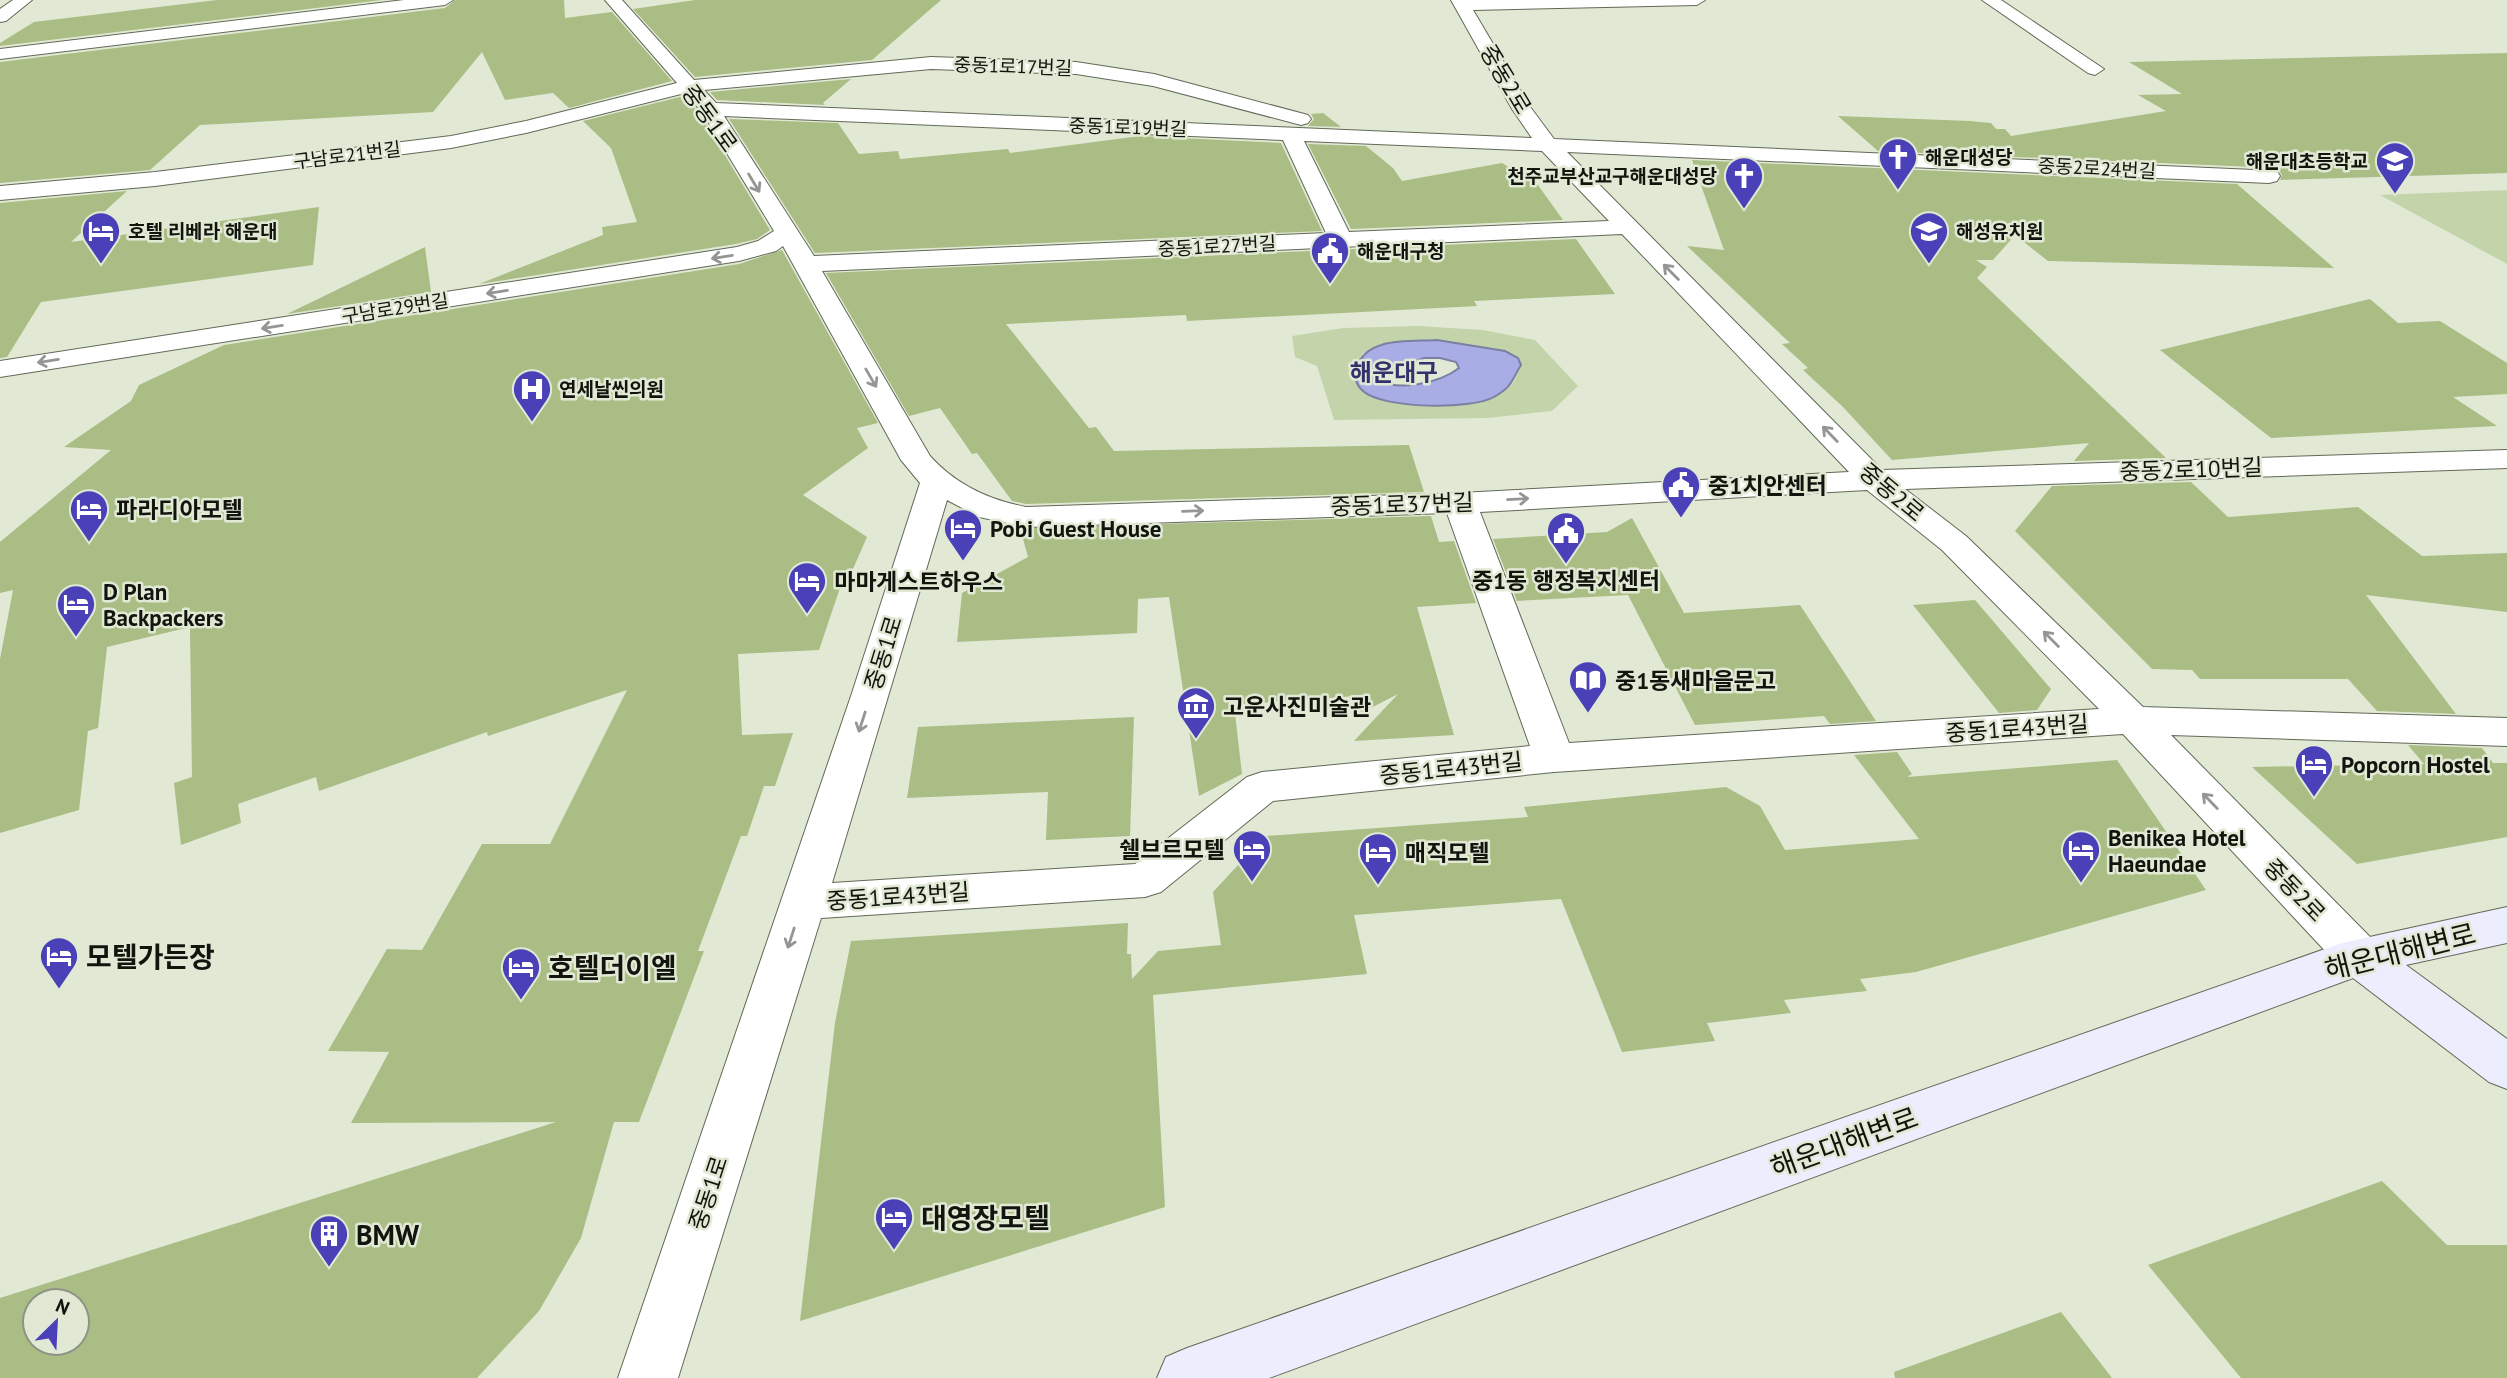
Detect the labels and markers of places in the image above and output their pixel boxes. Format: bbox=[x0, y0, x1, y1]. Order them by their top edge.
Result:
church icon: 해운대성당 bbox=[1877, 136, 1919, 191]
school or university icon: 해운대초등학교 bbox=[2374, 140, 2416, 195]
place label: 해운대성당 bbox=[1925, 145, 2013, 169]
place label: 해운대초등학교 bbox=[2246, 149, 2368, 173]
church icon: 천주교부산교구해운대성당 bbox=[1723, 155, 1765, 210]
place label: 천주교부산교구해운대성당 bbox=[1507, 164, 1718, 188]
hotel icon: 호텔 리베라 해운대 bbox=[80, 210, 122, 265]
school or university icon: 해성유치원 bbox=[1908, 210, 1950, 265]
place label: 호텔 리베라 해운대 bbox=[128, 219, 277, 243]
place label: 해성유치원 bbox=[1956, 219, 2043, 243]
public building icon: 해운대구청 bbox=[1309, 230, 1351, 285]
place label: 해운대구청 bbox=[1357, 239, 1444, 263]
hospital icon: 연세날씬의원 bbox=[511, 368, 553, 423]
place label: 연세날씬의원 bbox=[559, 377, 664, 401]
public building icon: 중1치안센터 bbox=[1660, 464, 1702, 519]
place label: 중1치안센터 bbox=[1708, 471, 1827, 500]
hotel icon: 파라디아모텔 bbox=[68, 488, 110, 543]
place label: 파라디아모텔 bbox=[116, 495, 243, 524]
hotel icon: Pobi Guest House bbox=[942, 507, 984, 562]
public building icon: 중1동 행정복지센터 bbox=[1545, 510, 1587, 565]
place label: Pobi Guest House bbox=[990, 514, 1161, 543]
hotel icon: 마마게스트하우스 bbox=[786, 560, 828, 615]
place label: 중1동 행정복지센터 bbox=[1472, 566, 1660, 595]
place label: 마마게스트하우스 bbox=[834, 567, 1003, 596]
place label: D Plan Backpackers bbox=[103, 577, 224, 632]
hotel icon: D Plan Backpackers bbox=[55, 583, 97, 638]
library icon: 중1동새마을문고 bbox=[1567, 659, 1609, 714]
place label: 중1동새마을문고 bbox=[1615, 666, 1776, 695]
museum icon: 고운사진미술관 bbox=[1175, 685, 1217, 740]
place label: 고운사진미술관 bbox=[1223, 692, 1371, 721]
hotel icon: Popcorn Hostel bbox=[2293, 743, 2335, 798]
place label: Popcorn Hostel bbox=[2341, 750, 2490, 779]
place label: Benikea Hotel Haeundae bbox=[2108, 823, 2246, 878]
hotel icon: 쉘브르모텔 bbox=[1231, 828, 1273, 883]
hotel icon: Benikea Hotel Haeundae bbox=[2060, 829, 2102, 884]
hotel icon: 매직모텔 bbox=[1357, 831, 1399, 886]
place label: 쉘브르모텔 bbox=[1119, 835, 1225, 864]
place label: 매직모텔 bbox=[1405, 838, 1490, 867]
hotel icon: 모텔가든장 bbox=[38, 935, 80, 990]
place label: 모텔가든장 bbox=[86, 938, 215, 975]
hotel icon: 호텔더이엘 bbox=[500, 946, 542, 1001]
place label: 호텔더이엘 bbox=[548, 949, 677, 986]
hotel icon: 대영장모텔 bbox=[873, 1196, 915, 1251]
place label: 대영장모텔 bbox=[921, 1199, 1050, 1236]
building icon: BMW bbox=[308, 1213, 350, 1268]
place label: BMW bbox=[356, 1216, 420, 1253]

